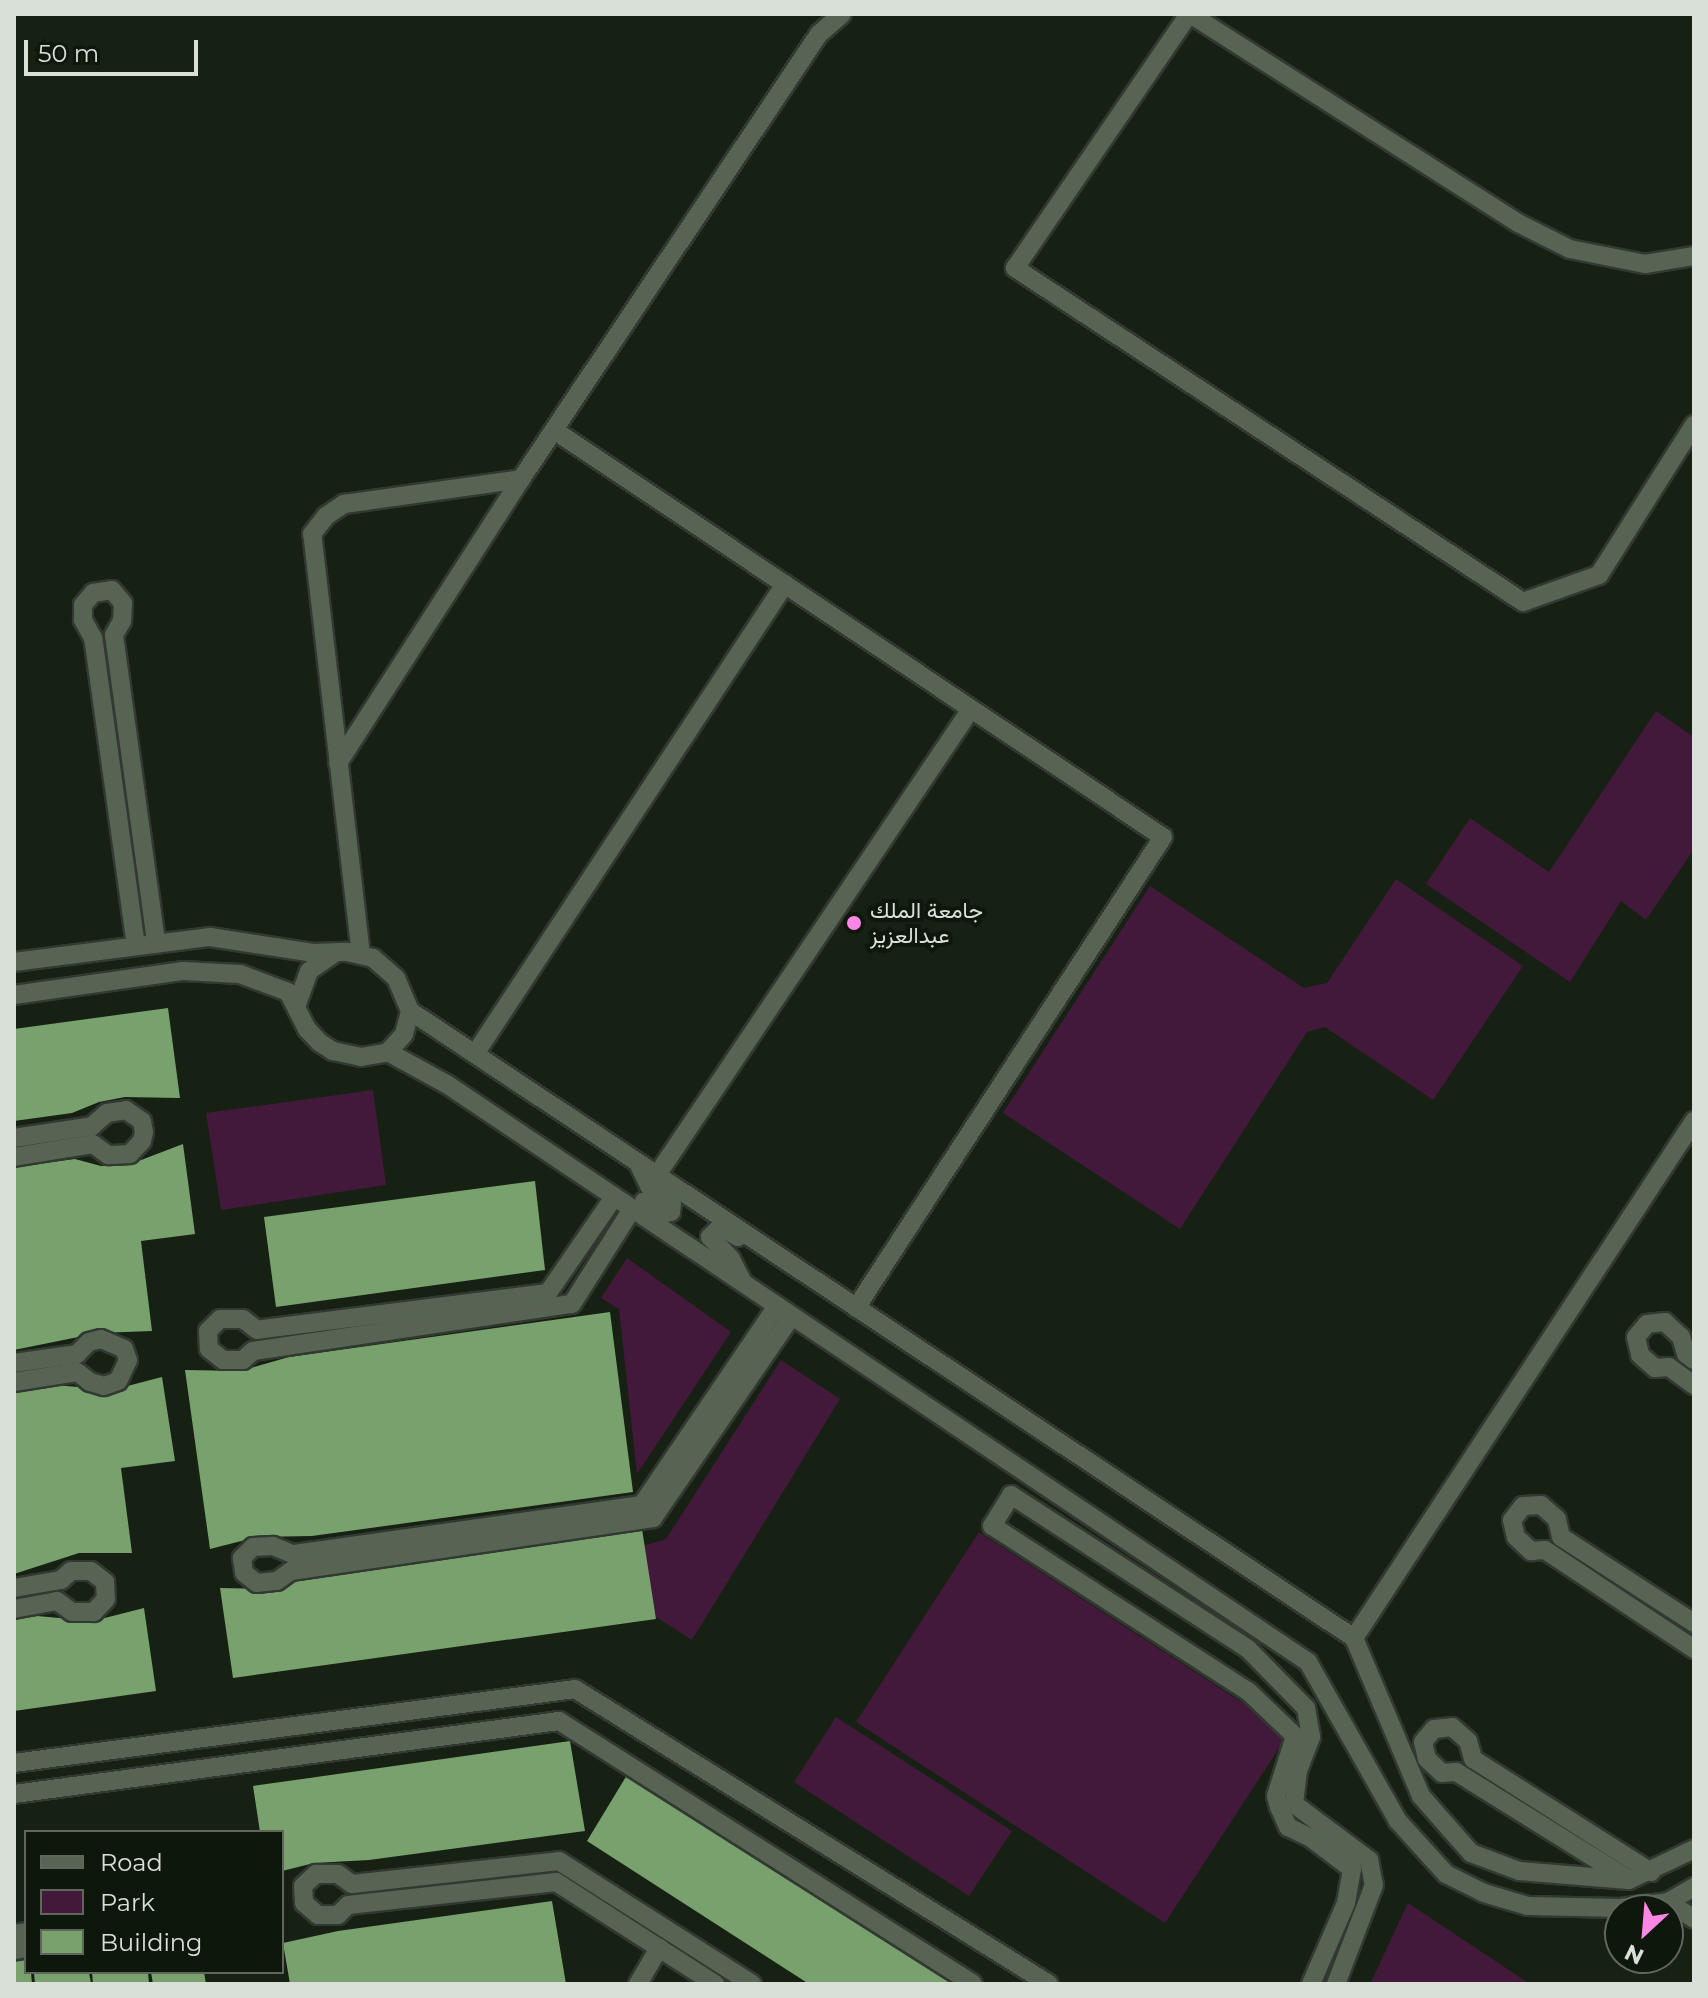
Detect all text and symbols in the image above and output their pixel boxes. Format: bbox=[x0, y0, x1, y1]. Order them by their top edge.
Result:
scale bar bbox=[28, 24, 202, 74]
text: 50 m bbox=[38, 39, 99, 68]
place label: جامعة الملك عبدالعزيز bbox=[870, 897, 983, 948]
marker: جامعة الملك عبدالعزيز bbox=[845, 914, 863, 932]
legend bbox=[24, 1830, 284, 1974]
text: Road bbox=[100, 1848, 163, 1877]
text: Park bbox=[100, 1888, 155, 1917]
north arrow bbox=[1604, 1894, 1684, 1974]
text: Building bbox=[100, 1928, 203, 1957]
text: N bbox=[1620, 1938, 1648, 1970]

